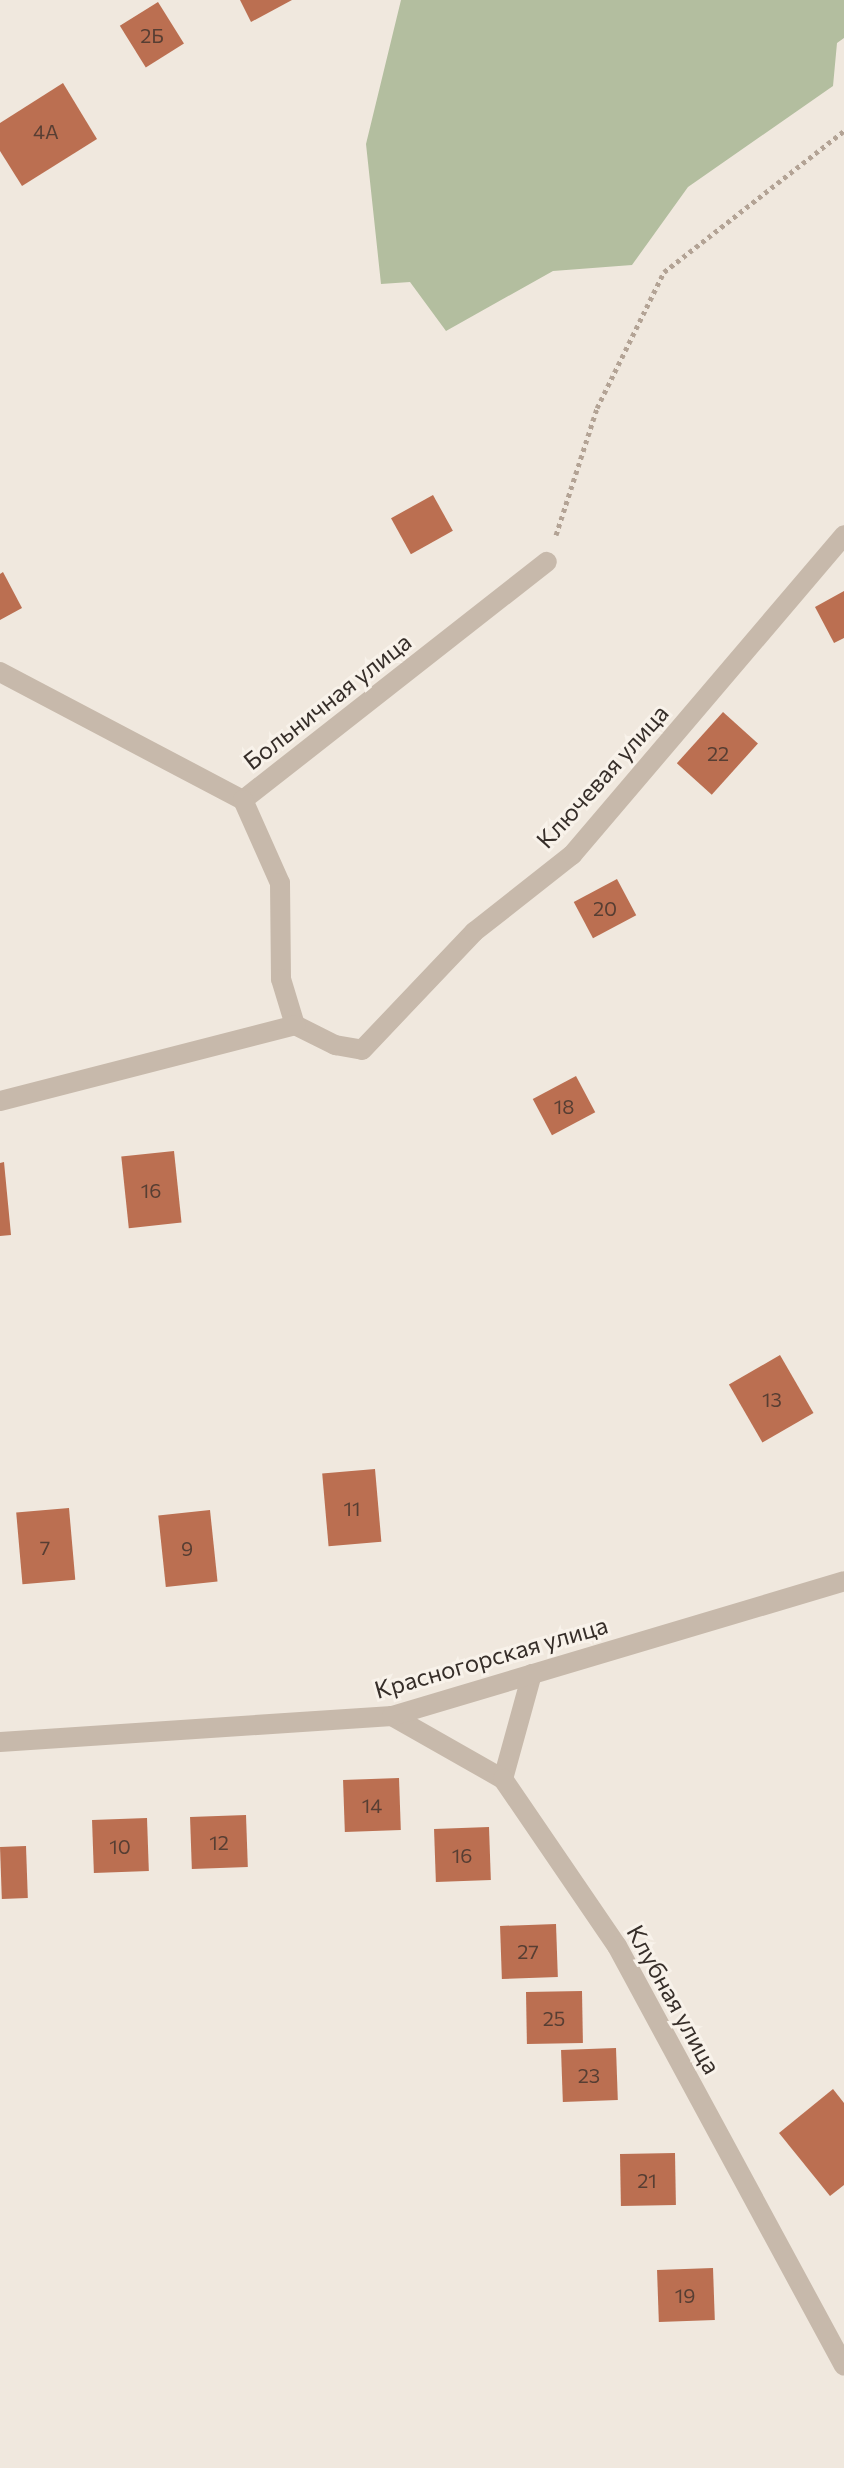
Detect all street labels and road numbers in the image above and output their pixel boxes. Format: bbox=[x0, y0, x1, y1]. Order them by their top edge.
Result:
street label: Больничная улица bbox=[238, 627, 416, 775]
street label: Ключевая улица bbox=[530, 698, 674, 854]
street label: Красногорская улица bbox=[371, 1610, 611, 1704]
street label: Клубная улица bbox=[621, 1919, 727, 2079]

